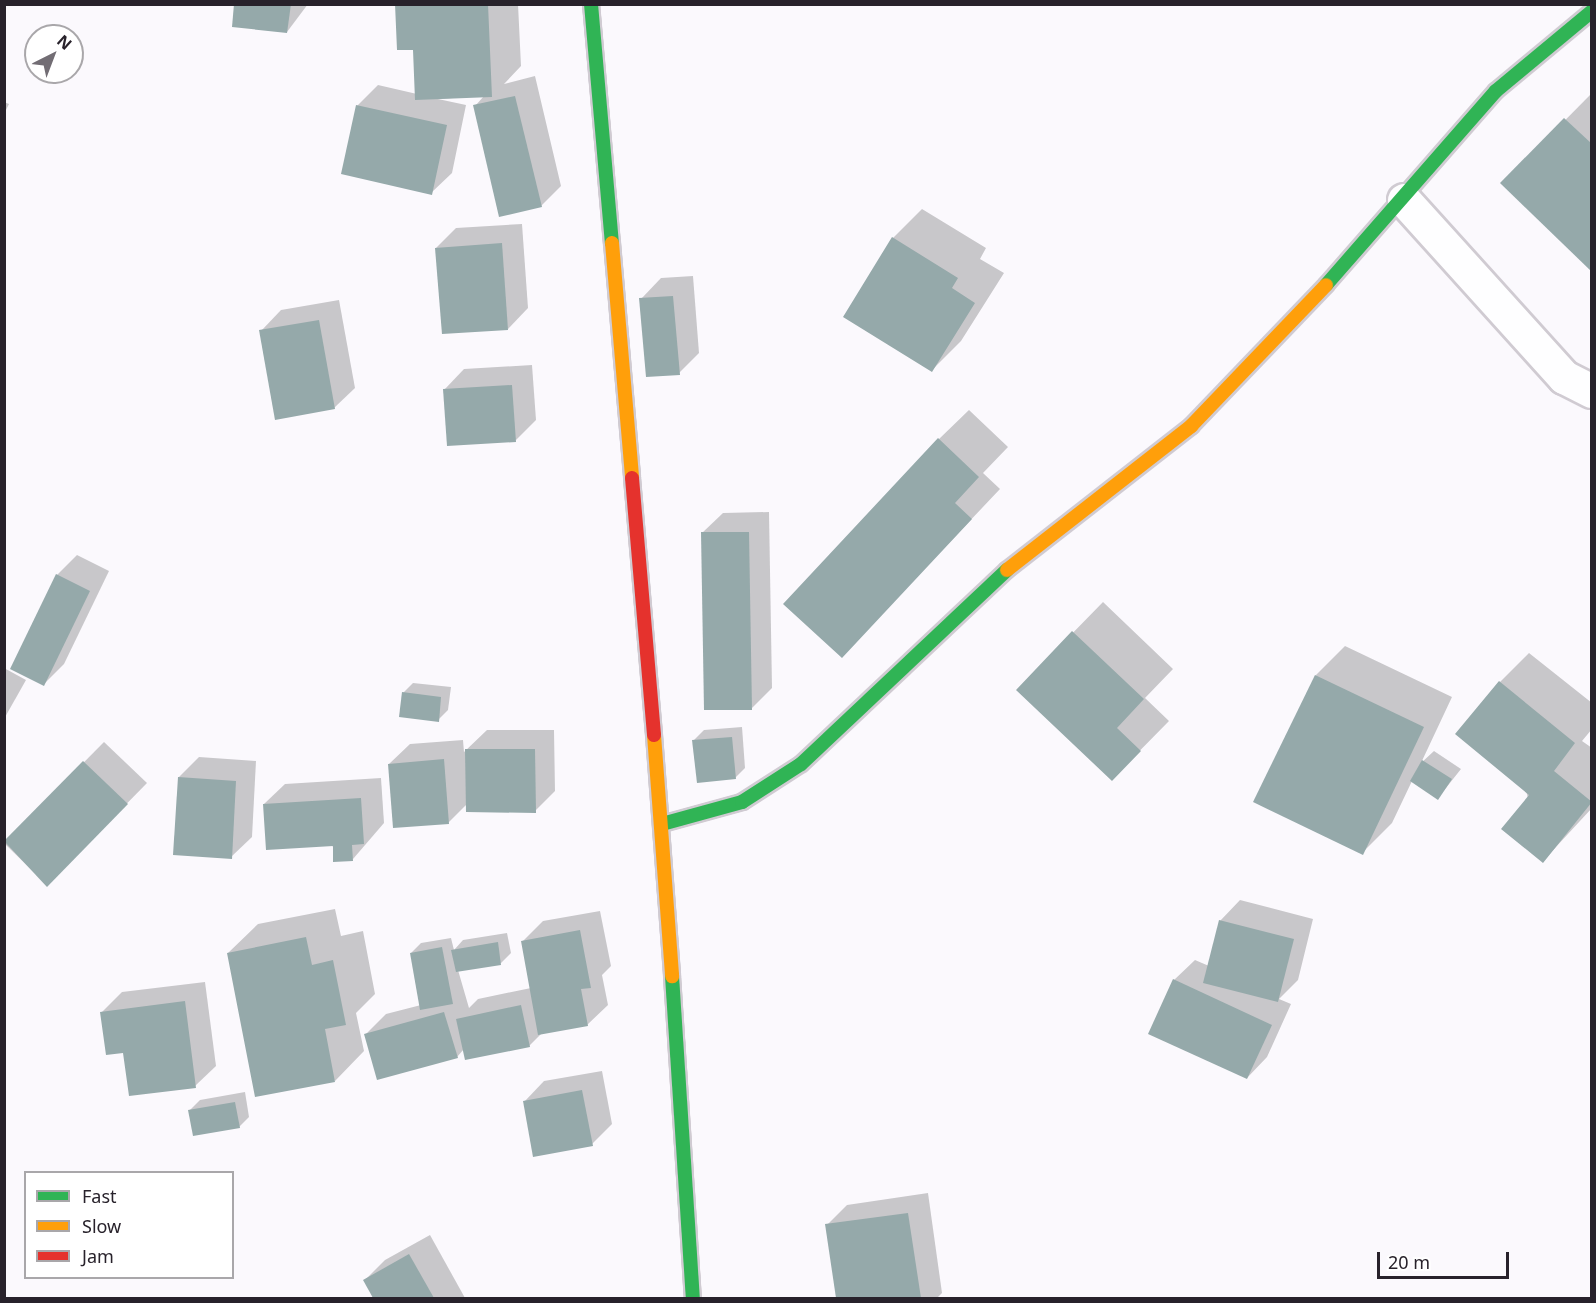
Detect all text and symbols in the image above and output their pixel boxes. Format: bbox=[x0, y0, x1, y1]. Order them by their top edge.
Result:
north arrow bbox=[24, 24, 84, 84]
text: N bbox=[53, 30, 77, 55]
legend bbox=[24, 1171, 234, 1279]
text: Fast bbox=[82, 1184, 117, 1208]
text: Slow bbox=[82, 1214, 121, 1238]
scale bar bbox=[1380, 1240, 1512, 1278]
text: Jam bbox=[82, 1244, 114, 1268]
text: 20 m bbox=[1388, 1250, 1430, 1274]

